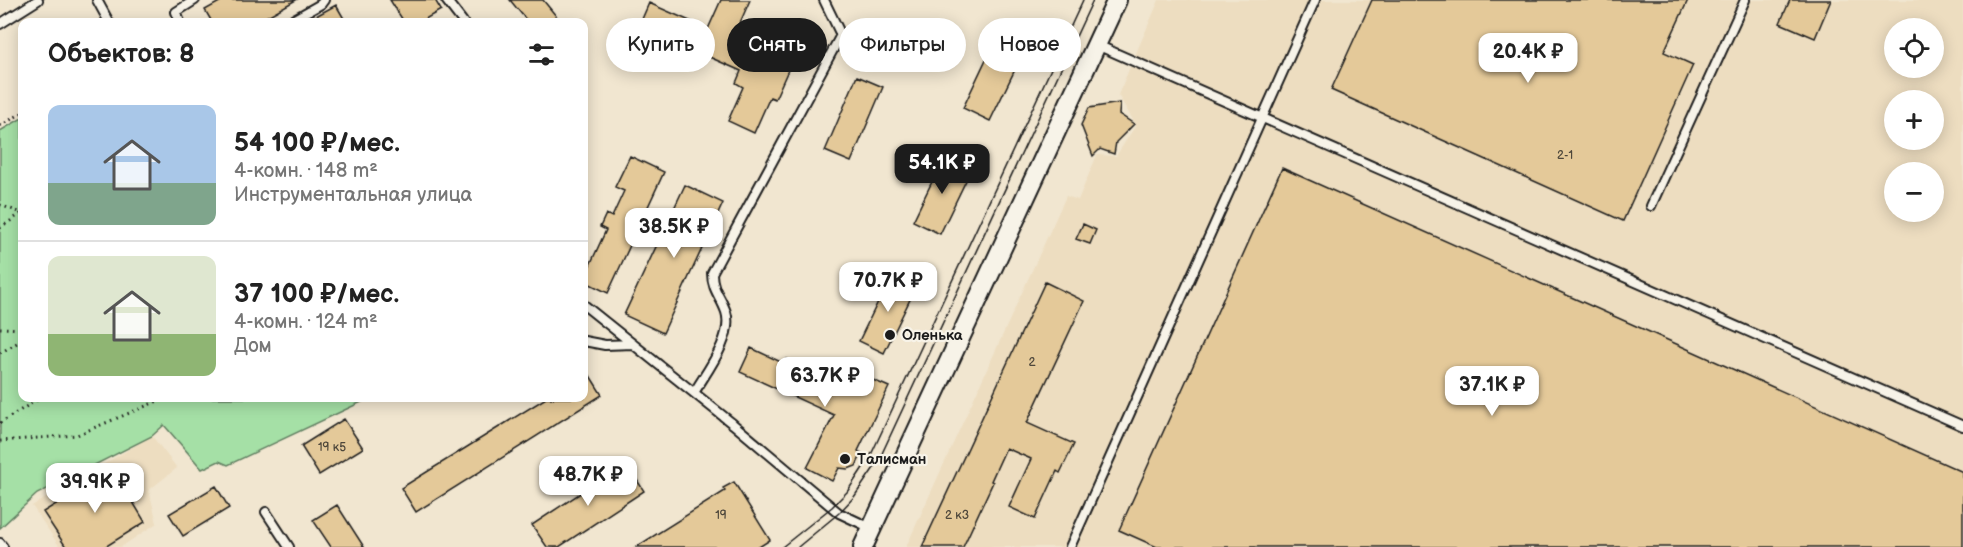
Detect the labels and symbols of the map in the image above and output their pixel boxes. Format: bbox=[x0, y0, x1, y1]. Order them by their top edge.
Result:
pin: 20.4K ₽ bbox=[1473, 33, 1583, 84]
pin: 54.1K ₽ bbox=[887, 144, 997, 195]
house number: 2-1 bbox=[1557, 148, 1573, 163]
pin: 38.5K ₽ bbox=[619, 208, 729, 259]
pin: 70.7K ₽ bbox=[833, 262, 943, 313]
place label: Оленька bbox=[902, 326, 963, 345]
marker: Оленька bbox=[883, 328, 897, 342]
house number: 2 bbox=[1028, 355, 1036, 370]
pin: 63.7K ₽ bbox=[770, 357, 880, 408]
pin: 37.1K ₽ bbox=[1437, 366, 1547, 417]
house number: 19 к5 bbox=[318, 440, 346, 455]
place label: Талисман bbox=[857, 450, 926, 469]
marker: Талисман bbox=[838, 452, 852, 466]
pin: 48.7K ₽ bbox=[533, 456, 643, 507]
pin: 39.9K ₽ bbox=[40, 463, 150, 514]
house number: 19 bbox=[715, 508, 727, 523]
house number: 2 к3 bbox=[945, 508, 969, 523]

